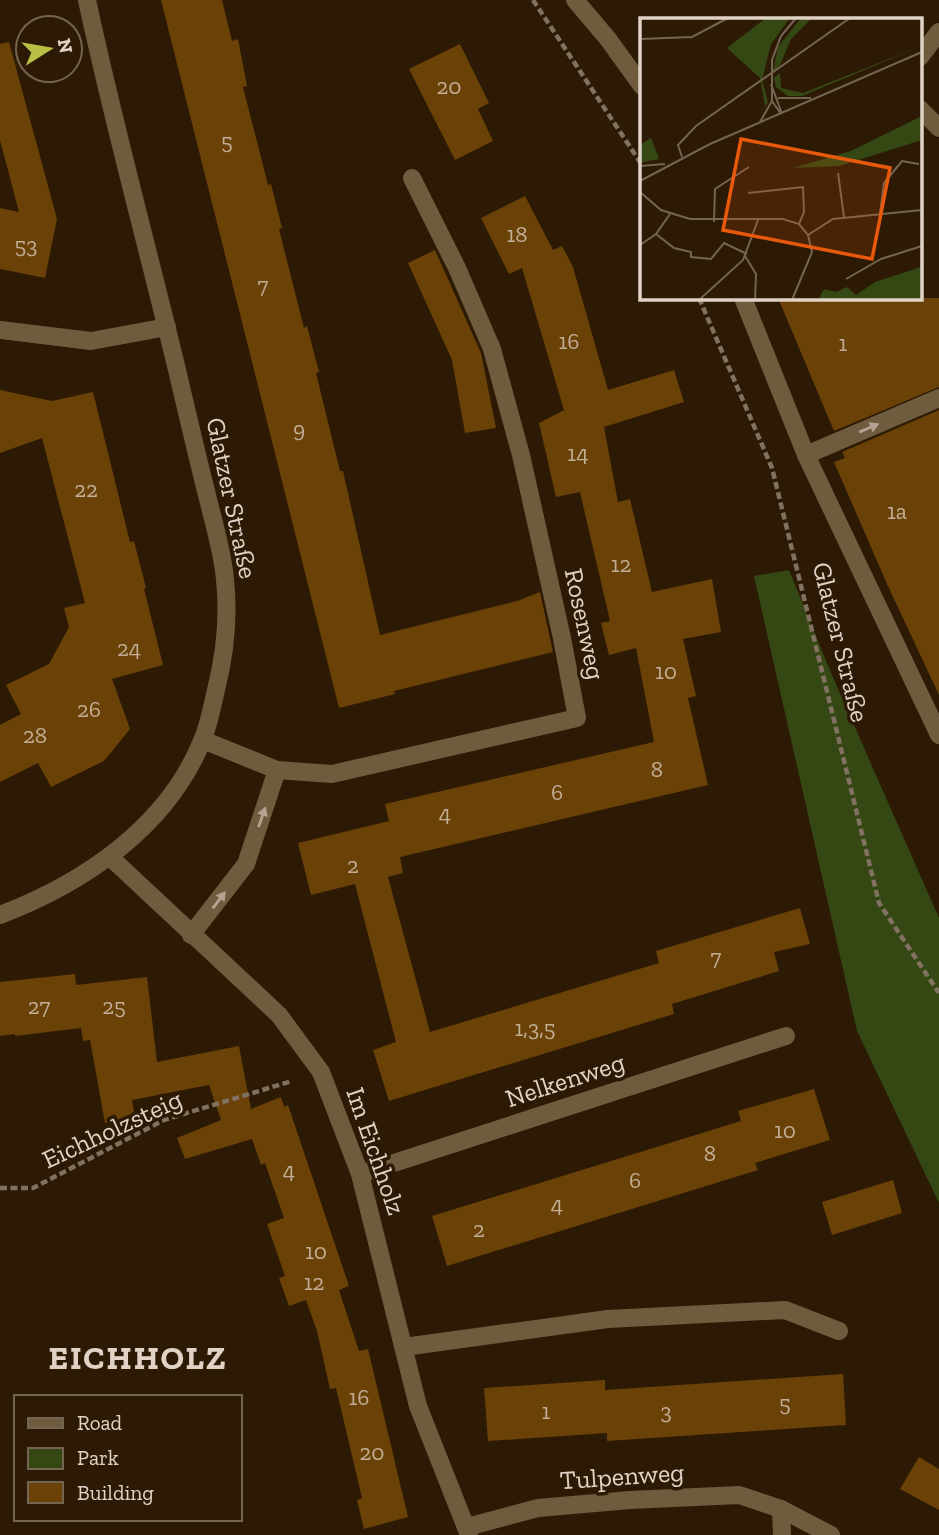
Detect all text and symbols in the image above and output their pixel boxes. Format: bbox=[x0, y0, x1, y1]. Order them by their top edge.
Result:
north arrow bbox=[14, 14, 84, 84]
inset map bbox=[640, 18, 922, 299]
text: N bbox=[53, 37, 78, 55]
house number: 20 bbox=[436, 72, 462, 100]
house number: 5 bbox=[221, 127, 233, 155]
house number: 18 bbox=[506, 220, 528, 248]
house number: 53 bbox=[14, 231, 38, 259]
house number: 7 bbox=[258, 271, 269, 299]
house number: 16 bbox=[558, 327, 580, 355]
house number: 1 bbox=[839, 329, 848, 357]
street label: Glatzer Straße bbox=[199, 414, 265, 582]
house number: 9 bbox=[293, 415, 305, 443]
one-way arrow bbox=[858, 422, 879, 433]
house number: 14 bbox=[567, 439, 589, 467]
house number: 22 bbox=[74, 475, 98, 503]
house number: 1a bbox=[887, 497, 907, 525]
house number: 12 bbox=[611, 550, 631, 578]
street label: Glatzer Straße bbox=[806, 559, 876, 725]
street label: Rosenweg bbox=[558, 565, 612, 683]
house number: 24 bbox=[117, 634, 141, 662]
house number: 10 bbox=[655, 657, 677, 685]
house number: 26 bbox=[77, 695, 101, 723]
house number: 28 bbox=[23, 721, 47, 749]
house number: 8 bbox=[651, 755, 663, 783]
house number: 6 bbox=[551, 778, 563, 806]
house number: 4 bbox=[439, 799, 451, 827]
one-way arrow bbox=[257, 806, 268, 827]
house number: 2 bbox=[347, 851, 359, 879]
one-way arrow bbox=[211, 891, 226, 909]
house number: 7 bbox=[711, 943, 722, 971]
house number: 27 bbox=[28, 992, 51, 1020]
house number: 25 bbox=[102, 992, 126, 1020]
house number: 1,3,5 bbox=[514, 1014, 556, 1042]
street label: Nelkenweg bbox=[501, 1046, 629, 1114]
street label: Eichholzsteig bbox=[37, 1083, 187, 1175]
street label: Im Eichholz bbox=[339, 1083, 413, 1219]
house number: 10 bbox=[774, 1116, 796, 1144]
house number: 8 bbox=[704, 1139, 716, 1167]
house number: 4 bbox=[283, 1156, 295, 1184]
house number: 6 bbox=[629, 1166, 641, 1194]
house number: 4 bbox=[551, 1190, 563, 1218]
house number: 2 bbox=[473, 1215, 485, 1243]
house number: 10 bbox=[305, 1237, 327, 1265]
house number: 12 bbox=[304, 1268, 324, 1296]
district label: EICHHOLZ bbox=[49, 1338, 227, 1377]
house number: 16 bbox=[348, 1383, 370, 1411]
house number: 5 bbox=[779, 1389, 791, 1417]
legend bbox=[14, 1395, 242, 1521]
house number: 1 bbox=[542, 1397, 551, 1425]
house number: 3 bbox=[660, 1397, 672, 1425]
text: Road bbox=[77, 1410, 123, 1435]
house number: 20 bbox=[359, 1438, 385, 1466]
text: Park bbox=[77, 1445, 119, 1470]
street label: Tulpenweg bbox=[559, 1456, 685, 1496]
text: Building bbox=[77, 1480, 154, 1505]

